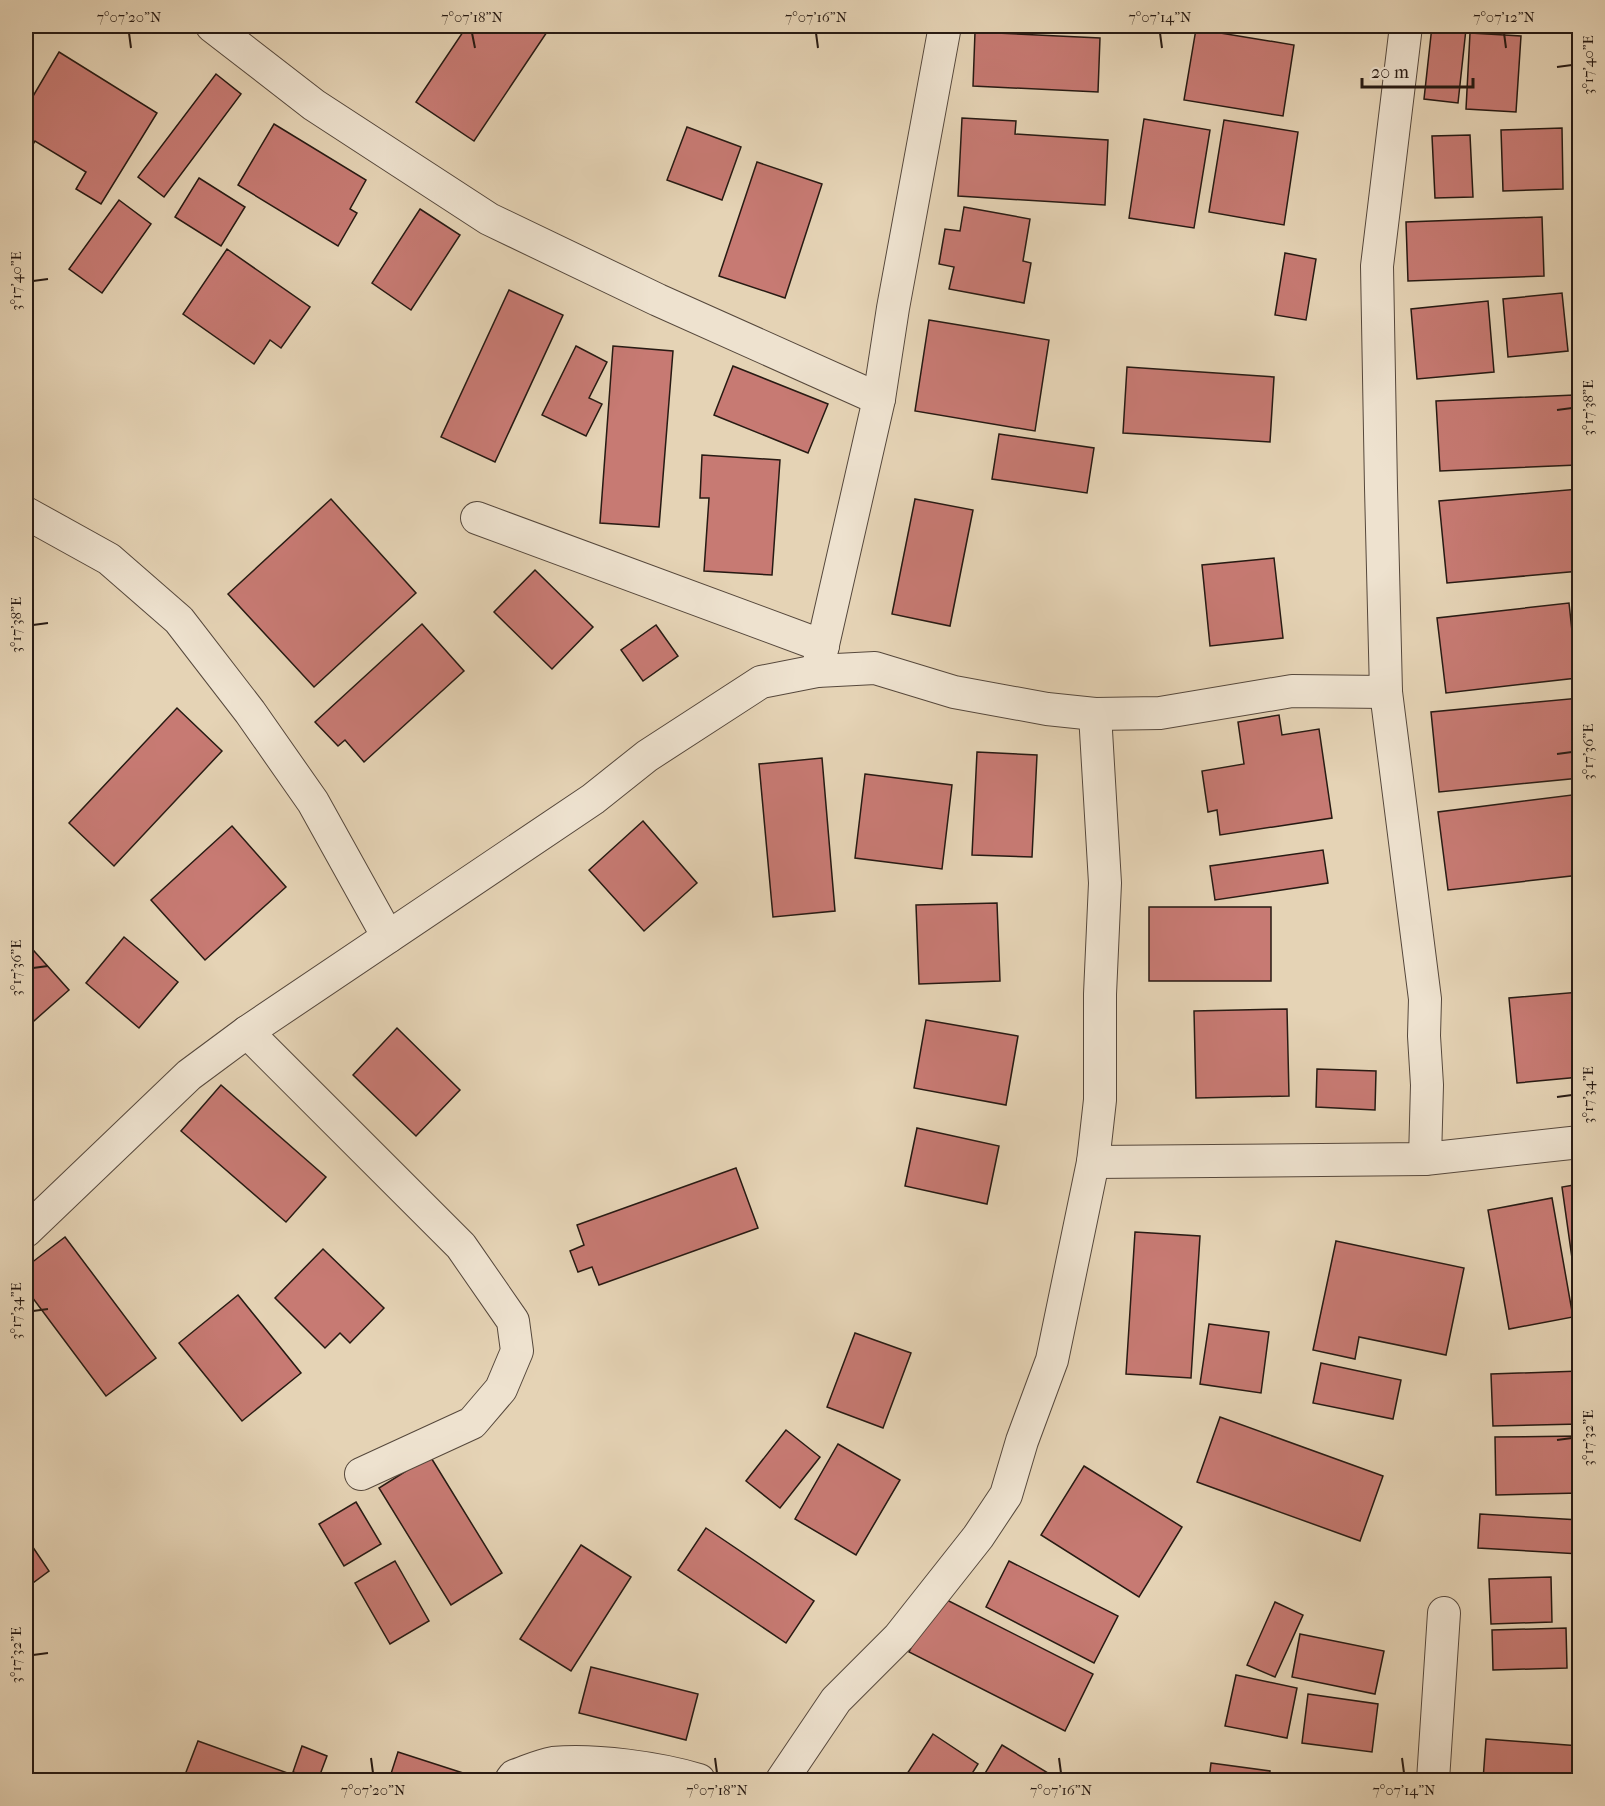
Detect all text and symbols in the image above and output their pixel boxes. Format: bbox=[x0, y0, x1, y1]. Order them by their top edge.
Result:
text: 7°07'20"N bbox=[97, 8, 162, 26]
text: 7°07'18"N bbox=[441, 8, 503, 26]
text: 7°07'16"N bbox=[785, 8, 848, 26]
text: 7°07'14"N bbox=[1129, 8, 1192, 26]
text: 7°07'12"N bbox=[1473, 8, 1535, 26]
text: 3°17'40"E bbox=[1579, 35, 1597, 95]
scale bar bbox=[1362, 51, 1473, 89]
text: 20 m bbox=[1371, 62, 1409, 83]
text: 3°17'40"E bbox=[7, 251, 25, 311]
text: 3°17'38"E bbox=[1579, 380, 1597, 436]
text: 3°17'38"E bbox=[7, 597, 25, 653]
text: 3°17'36"E bbox=[1579, 724, 1597, 780]
text: 3°17'36"E bbox=[7, 940, 25, 996]
text: 3°17'34"E bbox=[1579, 1066, 1597, 1124]
text: 3°17'34"E bbox=[7, 1282, 25, 1340]
text: 3°17'32"E bbox=[1579, 1410, 1597, 1466]
text: 3°17'32"E bbox=[7, 1627, 25, 1683]
text: 7°07'20"N bbox=[341, 1781, 406, 1799]
text: 7°07'18"N bbox=[686, 1781, 748, 1799]
text: 7°07'16"N bbox=[1030, 1781, 1093, 1799]
text: 7°07'14"N bbox=[1373, 1781, 1436, 1799]

